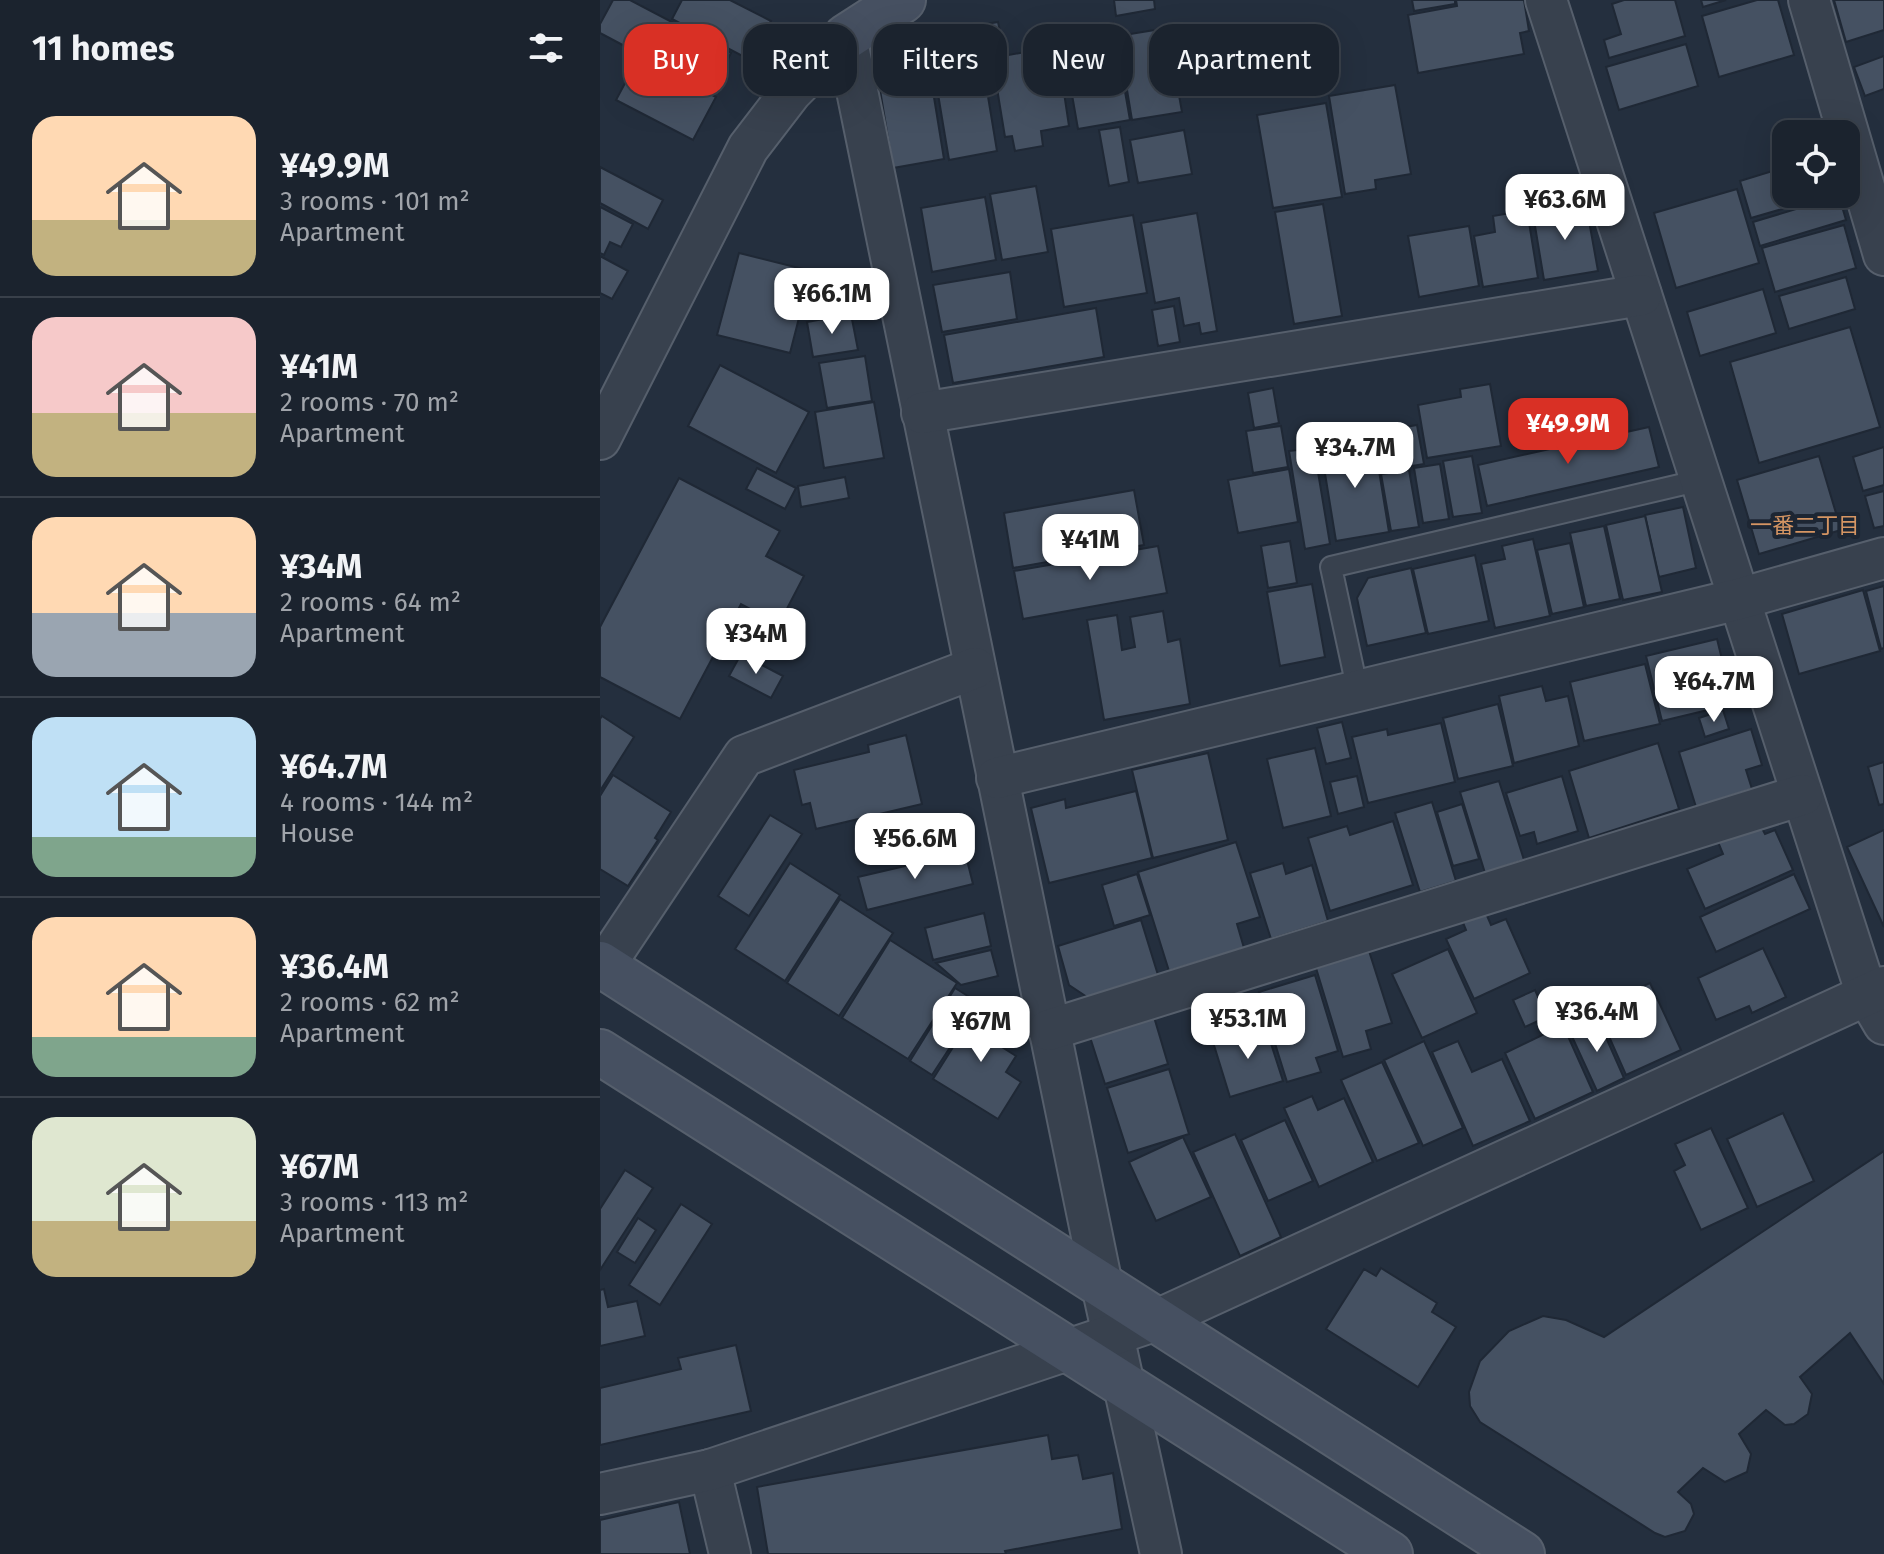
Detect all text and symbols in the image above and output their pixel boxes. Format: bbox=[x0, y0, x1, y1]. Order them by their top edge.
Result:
chip: Buy bbox=[624, 24, 727, 96]
chip: Rent bbox=[743, 24, 857, 96]
chip: Filters bbox=[873, 24, 1007, 96]
chip: New bbox=[1023, 24, 1133, 96]
chip: Apartment bbox=[1149, 24, 1339, 96]
icon: filters bbox=[524, 26, 568, 70]
text: 11 homes bbox=[32, 28, 174, 69]
map controls bbox=[1772, 120, 1860, 208]
button: locate bbox=[1772, 120, 1860, 208]
text: ¥49.9M bbox=[280, 145, 389, 186]
icon: home bbox=[96, 148, 192, 244]
pin: ¥63.6M bbox=[1500, 174, 1630, 242]
text: ¥63.6M bbox=[1524, 184, 1607, 215]
text: 3 rooms · 101 m² bbox=[280, 186, 470, 217]
text: Apartment bbox=[280, 217, 405, 248]
pin: ¥66.1M bbox=[767, 268, 897, 336]
text: ¥66.1M bbox=[792, 278, 872, 309]
text: ¥41M bbox=[280, 346, 358, 387]
icon: home bbox=[96, 349, 192, 445]
text: 2 rooms · 70 m² bbox=[280, 387, 459, 418]
pin: ¥49.9M bbox=[1503, 398, 1633, 466]
text: ¥49.9M bbox=[1526, 408, 1610, 439]
text: Apartment bbox=[280, 418, 405, 449]
pin: ¥34.7M bbox=[1290, 422, 1420, 490]
text: ¥34.7M bbox=[1314, 432, 1396, 463]
district label: 一番二丁目 bbox=[1750, 512, 1860, 539]
pin: ¥41M bbox=[1043, 514, 1137, 582]
text: ¥41M bbox=[1060, 524, 1120, 555]
text: ¥34M bbox=[280, 546, 362, 587]
icon: home bbox=[96, 549, 192, 645]
text: 2 rooms · 64 m² bbox=[280, 587, 461, 618]
pin: ¥34M bbox=[709, 608, 803, 676]
text: Apartment bbox=[280, 618, 405, 649]
text: ¥34M bbox=[725, 618, 787, 649]
pin: ¥64.7M bbox=[1649, 656, 1779, 724]
text: ¥64.7M bbox=[1673, 666, 1755, 697]
text: ¥64.7M bbox=[280, 746, 387, 787]
icon: home bbox=[96, 749, 192, 845]
text: 4 rooms · 144 m² bbox=[280, 787, 473, 818]
pin: ¥56.6M bbox=[850, 813, 980, 881]
text: House bbox=[280, 818, 354, 849]
text: ¥56.6M bbox=[873, 823, 957, 854]
text: ¥36.4M bbox=[280, 946, 389, 987]
icon: home bbox=[96, 949, 192, 1045]
pin: ¥36.4M bbox=[1532, 986, 1662, 1054]
text: 2 rooms · 62 m² bbox=[280, 987, 460, 1018]
pin: ¥53.1M bbox=[1183, 993, 1313, 1061]
pin: ¥67M bbox=[934, 996, 1028, 1064]
text: ¥36.4M bbox=[1555, 996, 1639, 1027]
text: ¥53.1M bbox=[1209, 1003, 1287, 1034]
text: ¥67M bbox=[951, 1006, 1011, 1037]
text: Apartment bbox=[280, 1018, 405, 1049]
text: ¥67M bbox=[280, 1146, 359, 1187]
icon: home bbox=[96, 1149, 192, 1245]
text: 3 rooms · 113 m² bbox=[280, 1187, 469, 1218]
text: Apartment bbox=[280, 1218, 405, 1249]

